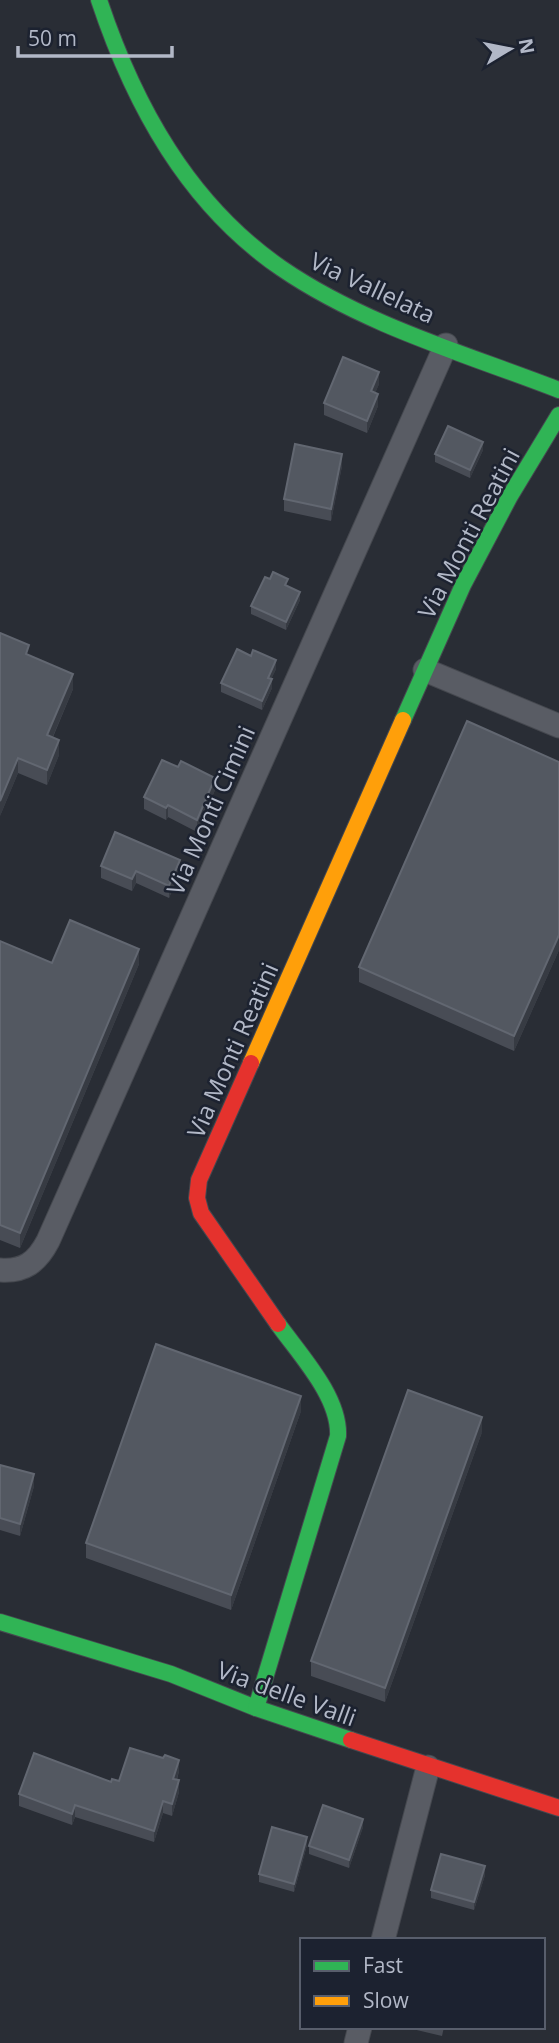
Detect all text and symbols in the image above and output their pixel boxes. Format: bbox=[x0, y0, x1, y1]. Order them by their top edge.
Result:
scale bar bbox=[18, 14, 172, 58]
north arrow bbox=[475, 14, 545, 84]
text: 50 m bbox=[28, 24, 77, 52]
text: N bbox=[513, 36, 541, 56]
street label: Via Vallelata bbox=[305, 244, 441, 330]
street label: Via Monti Reatini bbox=[409, 442, 527, 624]
street label: Via Monti Cimini bbox=[158, 720, 262, 900]
street label: Via Monti Reatini bbox=[179, 957, 285, 1143]
street label: Via delle Valli bbox=[213, 1653, 361, 1733]
legend bbox=[300, 1938, 545, 2029]
text: Fast bbox=[363, 1951, 403, 1979]
text: Slow bbox=[363, 1986, 409, 2014]

